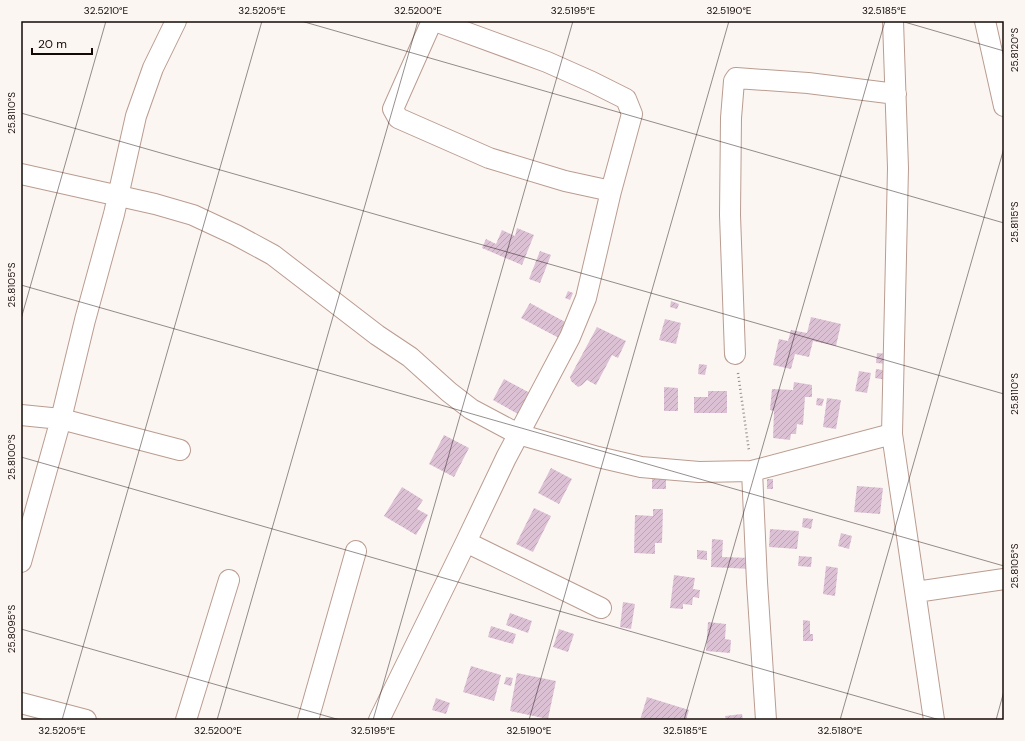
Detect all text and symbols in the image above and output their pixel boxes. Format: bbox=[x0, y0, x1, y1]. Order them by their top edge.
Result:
text: 32.5210°E bbox=[84, 4, 129, 17]
text: 32.5205°E bbox=[238, 4, 286, 17]
text: 32.5200°E bbox=[394, 4, 442, 17]
text: 32.5195°E bbox=[551, 4, 596, 17]
text: 32.5190°E bbox=[706, 4, 752, 17]
text: 32.5185°E bbox=[862, 4, 906, 17]
text: 25.8120°S bbox=[1008, 28, 1021, 72]
scale bar bbox=[32, 30, 92, 56]
text: 20 m bbox=[38, 36, 67, 52]
text: 25.8110°S bbox=[5, 92, 18, 134]
text: 25.8115°S bbox=[1008, 201, 1021, 243]
text: 25.8105°S bbox=[5, 262, 18, 308]
text: 25.8110°S bbox=[1008, 373, 1021, 415]
text: 25.8100°S bbox=[5, 434, 18, 480]
text: 25.8105°S bbox=[1008, 543, 1021, 589]
text: 25.8095°S bbox=[5, 605, 18, 653]
text: 32.5205°E bbox=[38, 724, 86, 737]
text: 32.5200°E bbox=[194, 724, 242, 737]
text: 32.5195°E bbox=[351, 724, 396, 737]
text: 32.5190°E bbox=[506, 724, 552, 737]
text: 32.5185°E bbox=[663, 724, 707, 737]
text: 32.5180°E bbox=[818, 724, 863, 737]

